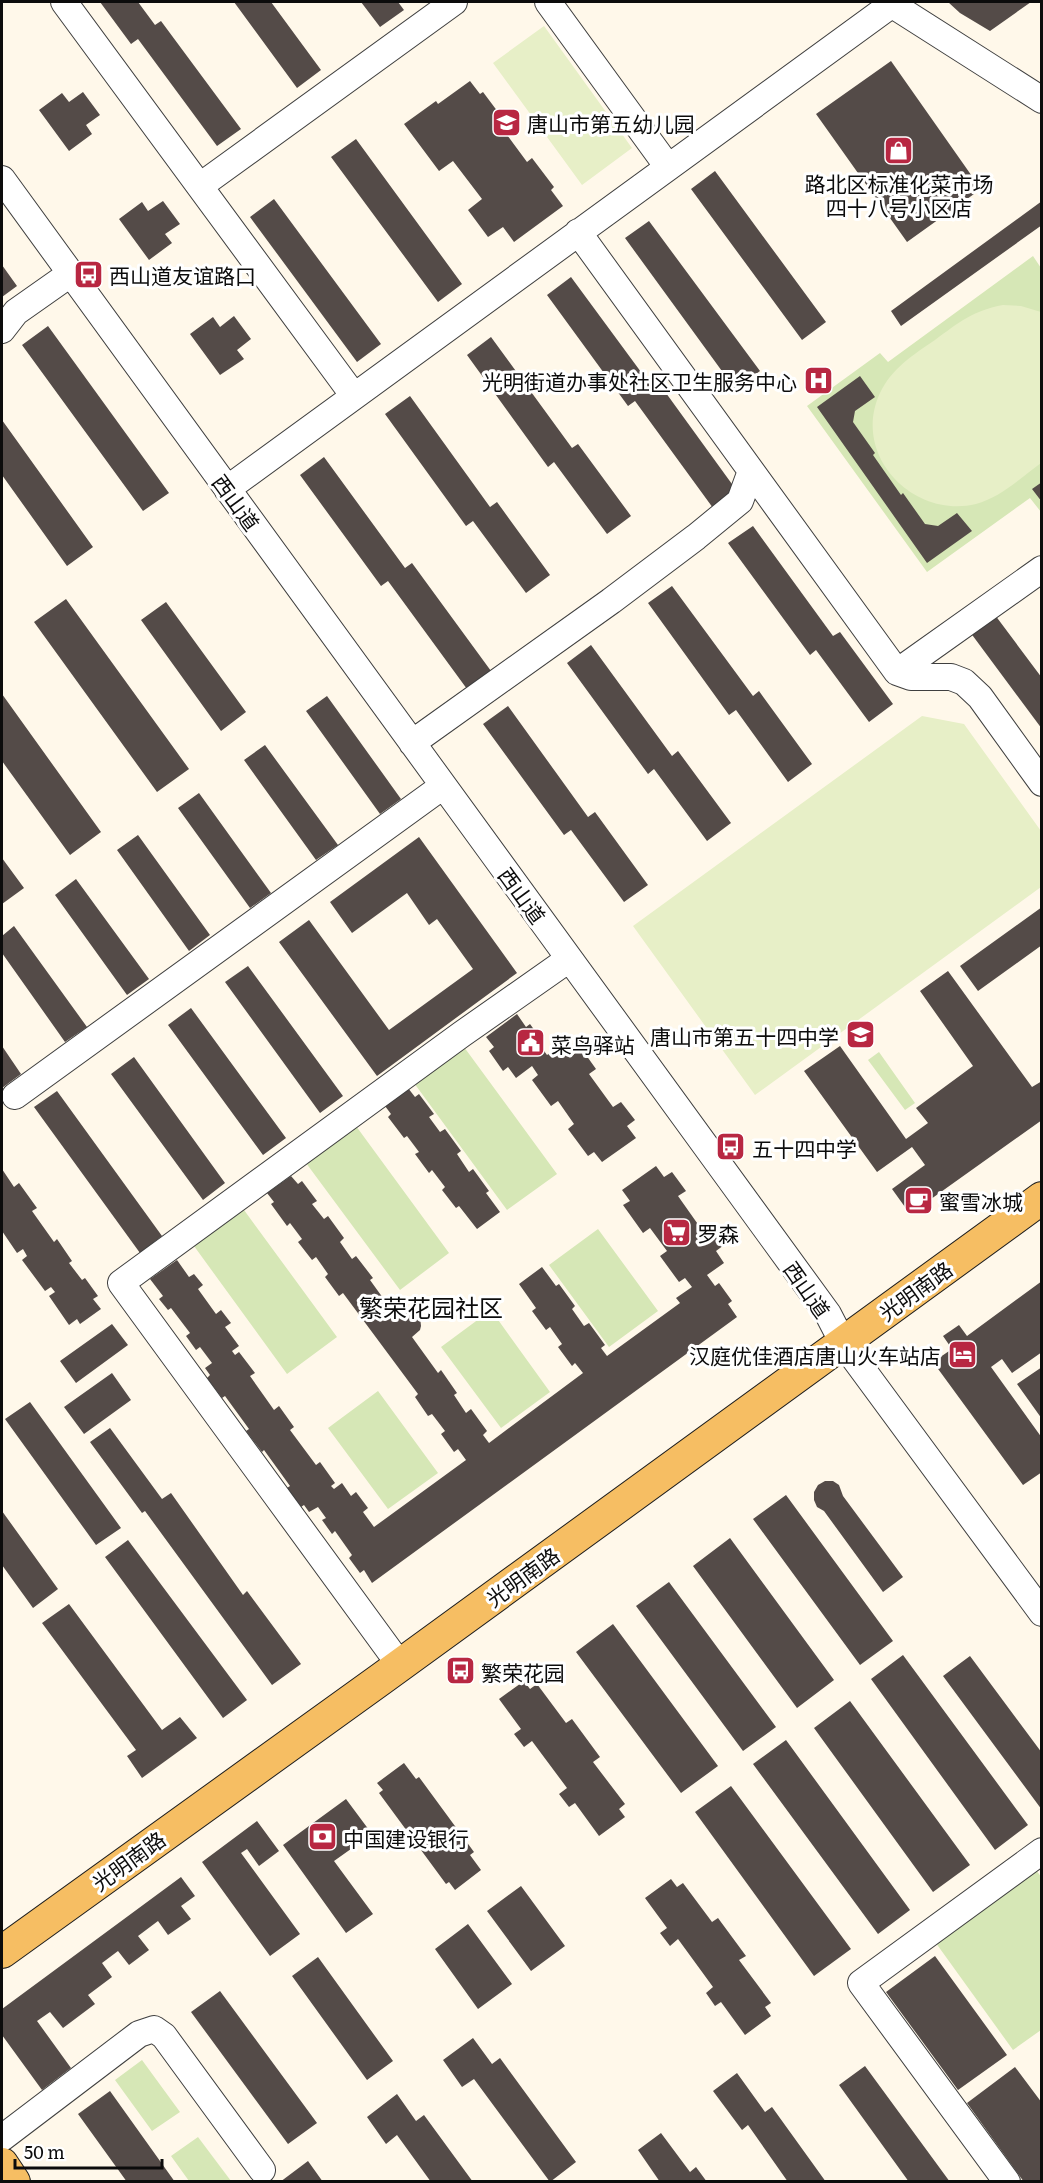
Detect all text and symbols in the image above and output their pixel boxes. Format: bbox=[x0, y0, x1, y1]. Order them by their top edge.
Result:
school or university icon: 唐山市第五幼儿园 bbox=[490, 106, 522, 138]
place label: 唐山市第五幼儿园 bbox=[527, 107, 695, 138]
shop icon: 路北区标准化菜市场 四十八号小区店 bbox=[883, 135, 915, 167]
place label: 路北区标准化菜市场 四十八号小区店 bbox=[805, 167, 994, 222]
bus stop icon: 西山道友谊路口 bbox=[72, 258, 104, 290]
place label: 西山道友谊路口 bbox=[109, 259, 256, 290]
hospital icon: 光明街道办事处社区卫生服务中心 bbox=[802, 364, 834, 396]
place label: 光明街道办事处社区卫生服务中心 bbox=[482, 365, 797, 396]
street label: 西山道 bbox=[206, 467, 268, 537]
street label: 西山道 bbox=[492, 860, 554, 930]
school or university icon: 唐山市第五十四中学 bbox=[844, 1019, 876, 1051]
place label: 唐山市第五十四中学 bbox=[650, 1020, 839, 1051]
public building icon: 菜鸟驿站 bbox=[514, 1027, 546, 1059]
place label: 菜鸟驿站 bbox=[551, 1028, 635, 1059]
bus stop icon: 五十四中学 bbox=[715, 1131, 747, 1163]
place label: 五十四中学 bbox=[752, 1132, 857, 1163]
cafe icon: 蜜雪冰城 bbox=[902, 1184, 934, 1216]
place label: 蜜雪冰城 bbox=[939, 1185, 1023, 1216]
supermarket icon: 罗森 bbox=[660, 1216, 692, 1248]
place label: 罗森 bbox=[697, 1217, 739, 1248]
street label: 光明南路 bbox=[872, 1253, 958, 1327]
street label: 西山道 bbox=[777, 1254, 839, 1324]
district label: 繁荣花园社区 bbox=[359, 1289, 503, 1324]
hotel icon: 汉庭优佳酒店唐山火车站店 bbox=[946, 1338, 978, 1370]
place label: 汉庭优佳酒店唐山火车站店 bbox=[689, 1339, 941, 1370]
street label: 光明南路 bbox=[479, 1539, 565, 1613]
bus stop icon: 繁荣花园 bbox=[444, 1655, 476, 1687]
place label: 繁荣花园 bbox=[481, 1656, 565, 1687]
bank icon: 中国建设银行 bbox=[306, 1821, 338, 1853]
place label: 中国建设银行 bbox=[343, 1822, 469, 1853]
street label: 光明南路 bbox=[85, 1823, 171, 1897]
scale bar bbox=[15, 2132, 162, 2170]
text: 50 m bbox=[24, 2138, 65, 2165]

